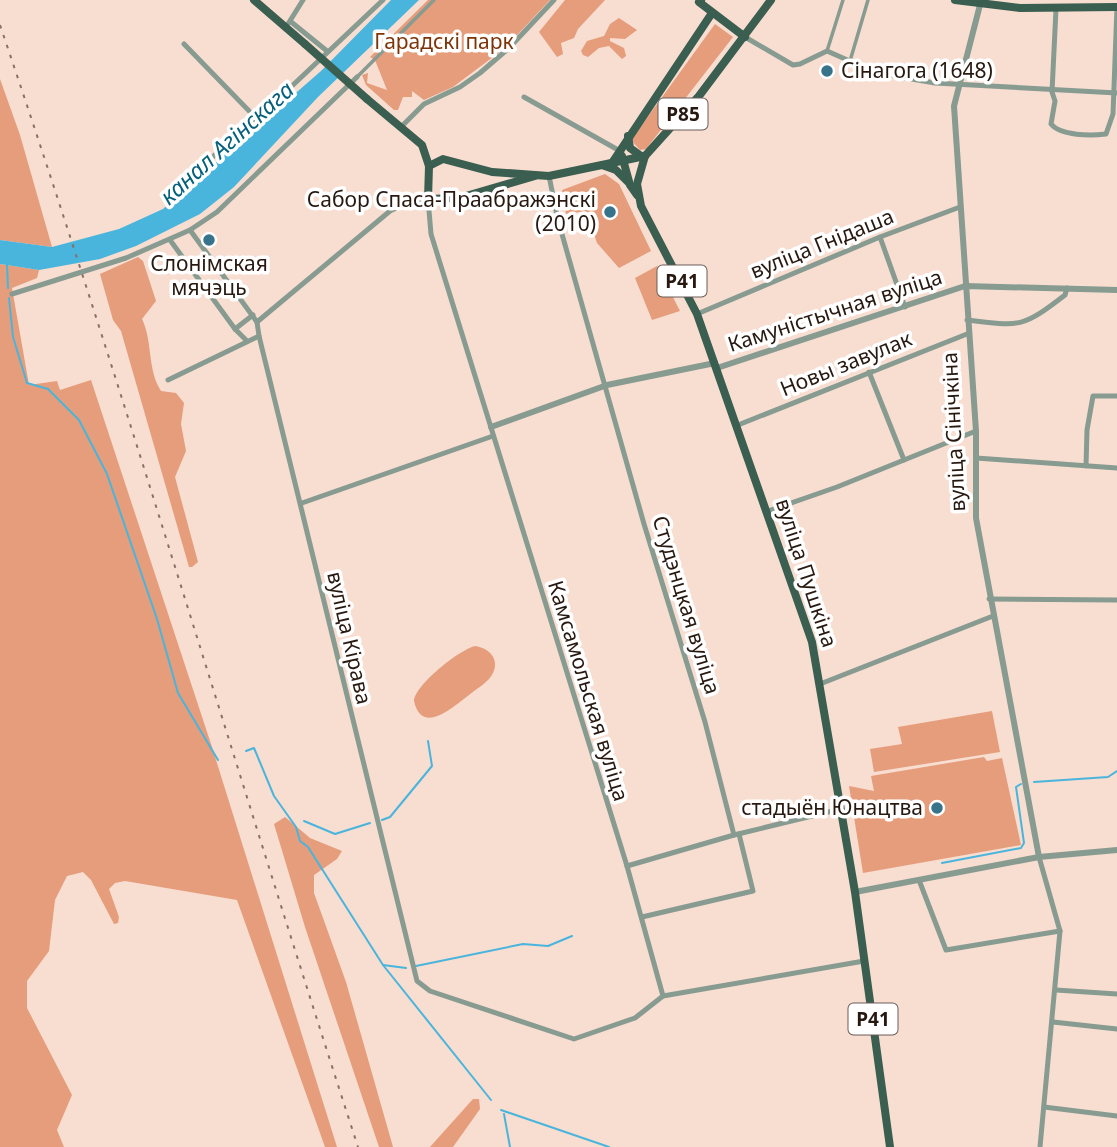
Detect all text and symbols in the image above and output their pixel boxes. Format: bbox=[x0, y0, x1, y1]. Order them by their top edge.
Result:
park label: Гарадскі парк bbox=[374, 27, 514, 55]
place label: Сінагога (1648) bbox=[841, 56, 993, 84]
marker: Сінагога (1648) bbox=[819, 63, 835, 79]
water label: канал Агінскага bbox=[152, 73, 300, 211]
road number: Р85 bbox=[658, 98, 708, 130]
place label: Сабор Спаса-Праабражэнскі (2010) bbox=[307, 185, 596, 237]
street label: вуліца Гнідаша bbox=[746, 202, 897, 285]
marker: Сабор Спаса-Праабражэнскі (2010) bbox=[602, 204, 618, 220]
marker: Слонімская мячэць bbox=[201, 232, 217, 248]
place label: Слонімская мячэць bbox=[150, 249, 268, 301]
street label: Камуністычная вуліца bbox=[724, 262, 945, 358]
road number: Р41 bbox=[658, 266, 706, 296]
street label: Новы завулак bbox=[776, 324, 916, 402]
street label: вуліца Сінічкіна bbox=[935, 352, 971, 513]
street label: вуліца Пушкіна bbox=[770, 495, 844, 651]
street label: Студэнцкая вуліца bbox=[646, 512, 727, 697]
street label: вуліца Кірава bbox=[321, 569, 379, 707]
street label: Камсамольская вуліца bbox=[542, 577, 636, 804]
place label: стадыён Юнацтва bbox=[741, 793, 923, 821]
marker: стадыён Юнацтва bbox=[929, 800, 945, 816]
road number: Р41 bbox=[848, 1004, 898, 1035]

